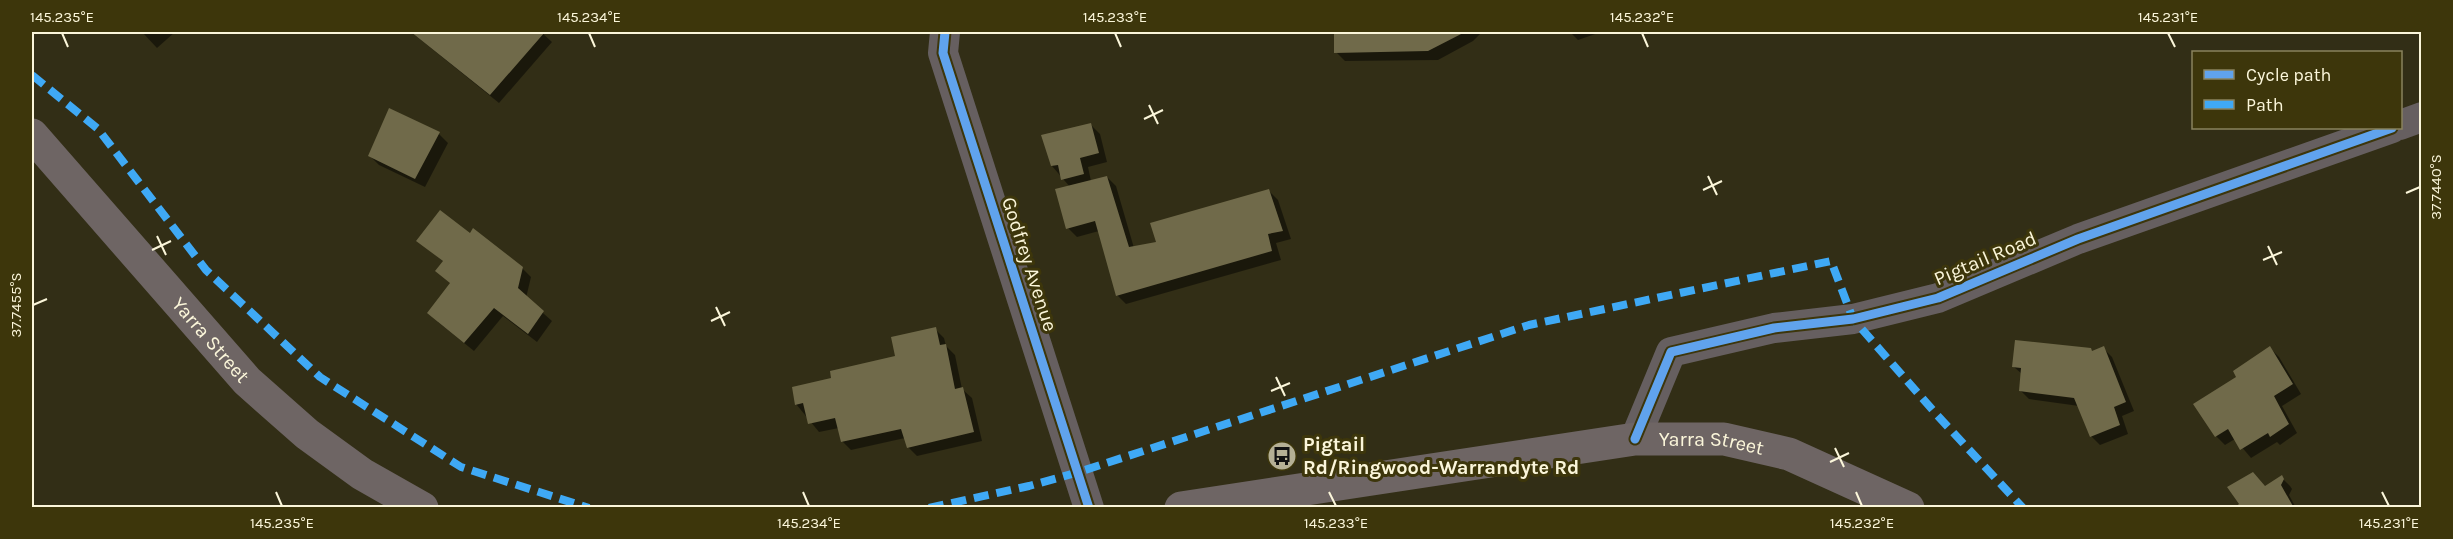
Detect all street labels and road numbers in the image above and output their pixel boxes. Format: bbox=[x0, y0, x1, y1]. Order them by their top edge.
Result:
street label: Godfrey Avenue bbox=[997, 194, 1062, 334]
street label: Pigtail Road bbox=[1930, 227, 2040, 290]
street label: Yarra Street bbox=[167, 293, 254, 388]
street label: Yarra Street bbox=[1659, 428, 1767, 460]

